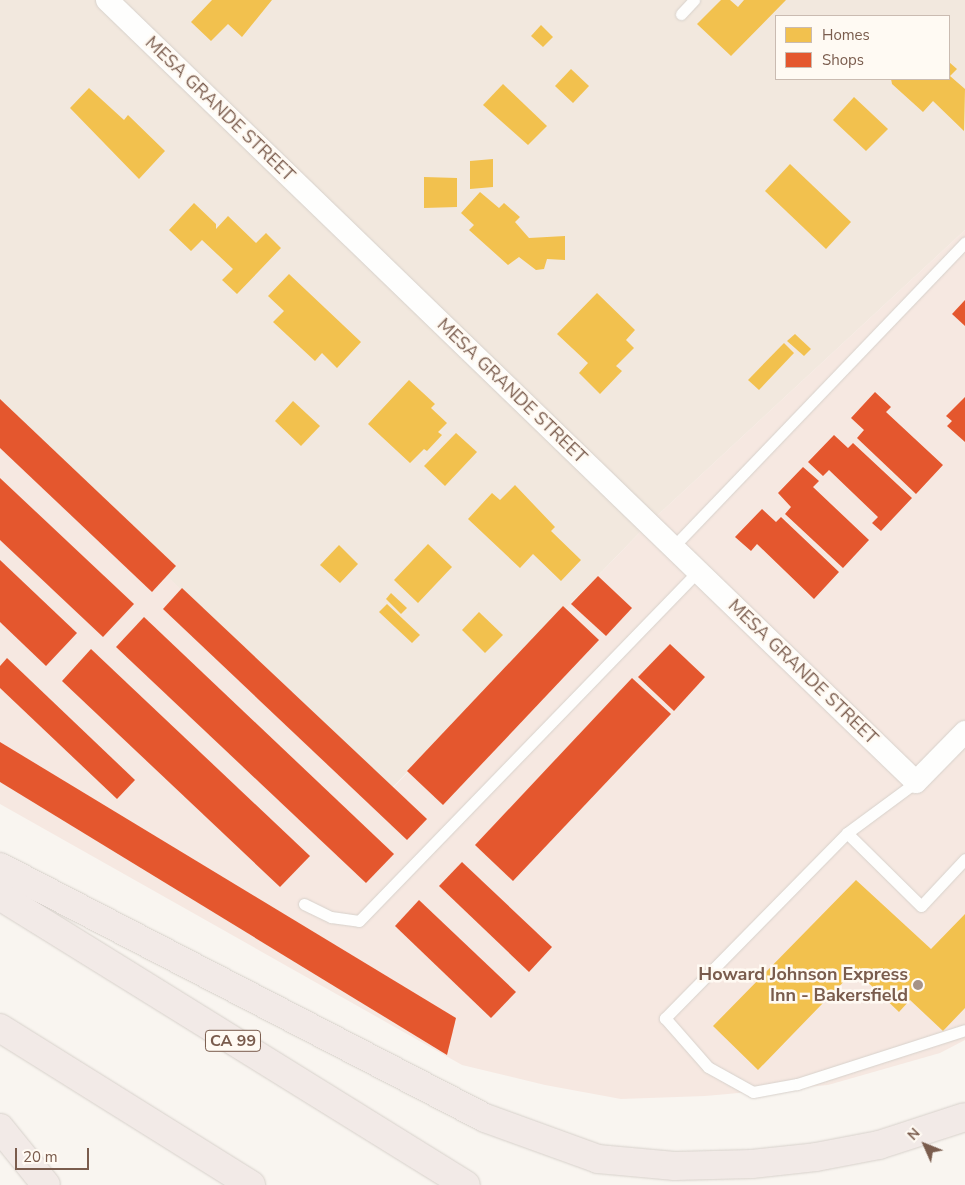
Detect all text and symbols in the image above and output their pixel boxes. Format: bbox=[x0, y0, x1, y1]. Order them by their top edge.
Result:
legend bbox=[775, 15, 950, 80]
text: Homes bbox=[822, 25, 870, 45]
street label: MESA GRANDE STREET bbox=[141, 32, 299, 186]
text: Shops bbox=[822, 50, 864, 70]
street label: MESA GRANDE STREET bbox=[433, 314, 591, 468]
street label: MESA GRANDE STREET bbox=[724, 595, 882, 749]
place label: Howard Johnson Express Inn - Bakersfield bbox=[698, 964, 908, 1006]
marker: Howard Johnson Express Inn - Bakersfield bbox=[912, 979, 924, 991]
road number: CA 99 bbox=[204, 1028, 262, 1054]
north arrow bbox=[900, 1120, 950, 1170]
text: N bbox=[903, 1124, 924, 1145]
scale bar bbox=[18, 1138, 91, 1170]
text: 20 m bbox=[23, 1147, 58, 1167]

